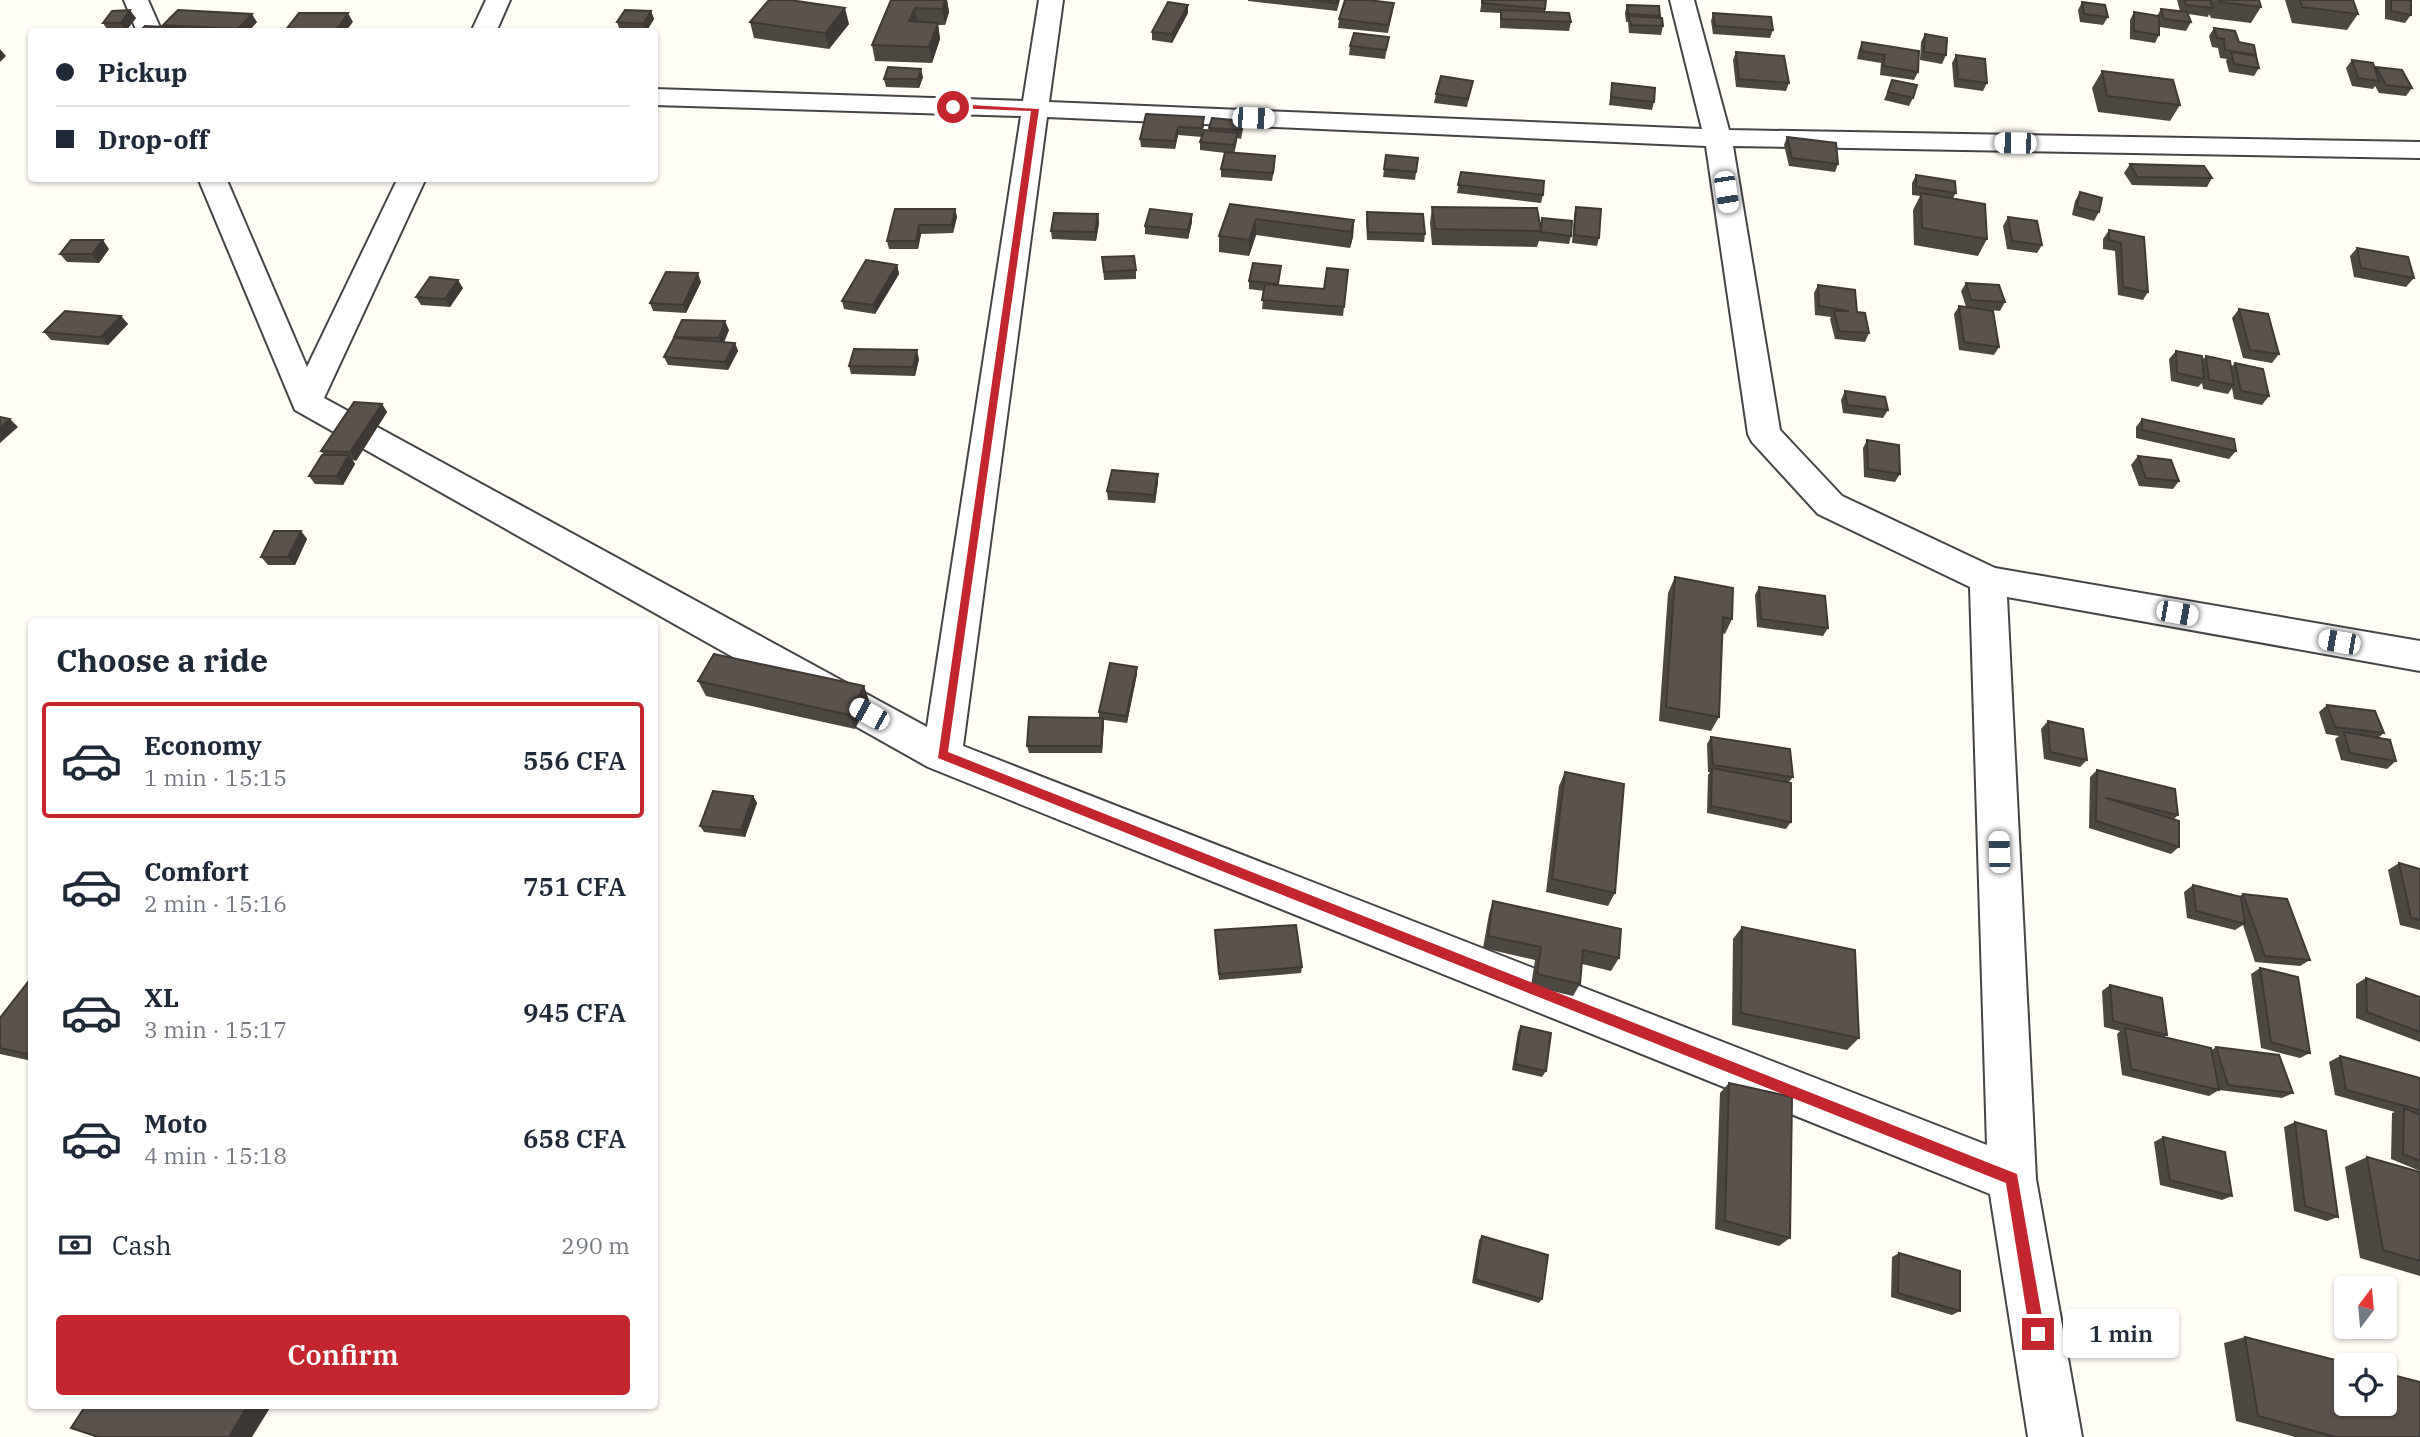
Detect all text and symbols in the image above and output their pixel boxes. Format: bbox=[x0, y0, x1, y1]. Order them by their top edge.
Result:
text: Pickup bbox=[98, 55, 188, 89]
route start bbox=[937, 91, 969, 123]
car bbox=[1232, 107, 1275, 129]
text: Drop-off bbox=[98, 122, 209, 156]
car bbox=[1994, 132, 2037, 154]
car bbox=[1713, 170, 1740, 214]
car bbox=[2155, 599, 2200, 627]
car bbox=[2317, 628, 2362, 656]
text: Choose a ride bbox=[56, 639, 268, 681]
car bbox=[846, 695, 893, 733]
text: Economy bbox=[144, 728, 262, 762]
icon: car bbox=[60, 729, 123, 792]
text: 556 CFA bbox=[523, 743, 626, 777]
text: 1 min · 15:15 bbox=[144, 762, 287, 792]
car bbox=[1988, 831, 2011, 873]
text: Comfort bbox=[144, 854, 249, 888]
icon: car bbox=[60, 855, 123, 918]
text: 751 CFA bbox=[523, 869, 626, 903]
text: 2 min · 15:16 bbox=[144, 888, 287, 918]
text: XL bbox=[144, 980, 179, 1014]
icon: car bbox=[60, 981, 123, 1044]
text: 945 CFA bbox=[523, 995, 626, 1029]
text: 3 min · 15:17 bbox=[144, 1014, 287, 1044]
text: Moto bbox=[144, 1106, 207, 1140]
icon: car bbox=[60, 1107, 123, 1170]
text: 658 CFA bbox=[523, 1121, 626, 1155]
text: 4 min · 15:18 bbox=[144, 1140, 287, 1170]
icon: cash bbox=[56, 1226, 94, 1264]
text: Cash bbox=[112, 1228, 172, 1262]
text: 290 m bbox=[561, 1230, 630, 1260]
north arrow bbox=[2334, 1276, 2398, 1339]
map controls bbox=[2334, 1276, 2397, 1416]
callout: 1 min bbox=[2062, 1310, 2178, 1358]
button: Confirm bbox=[56, 1315, 630, 1395]
route end bbox=[2022, 1318, 2054, 1350]
text: 1 min bbox=[2089, 1318, 2153, 1348]
button: locate bbox=[2334, 1353, 2397, 1416]

